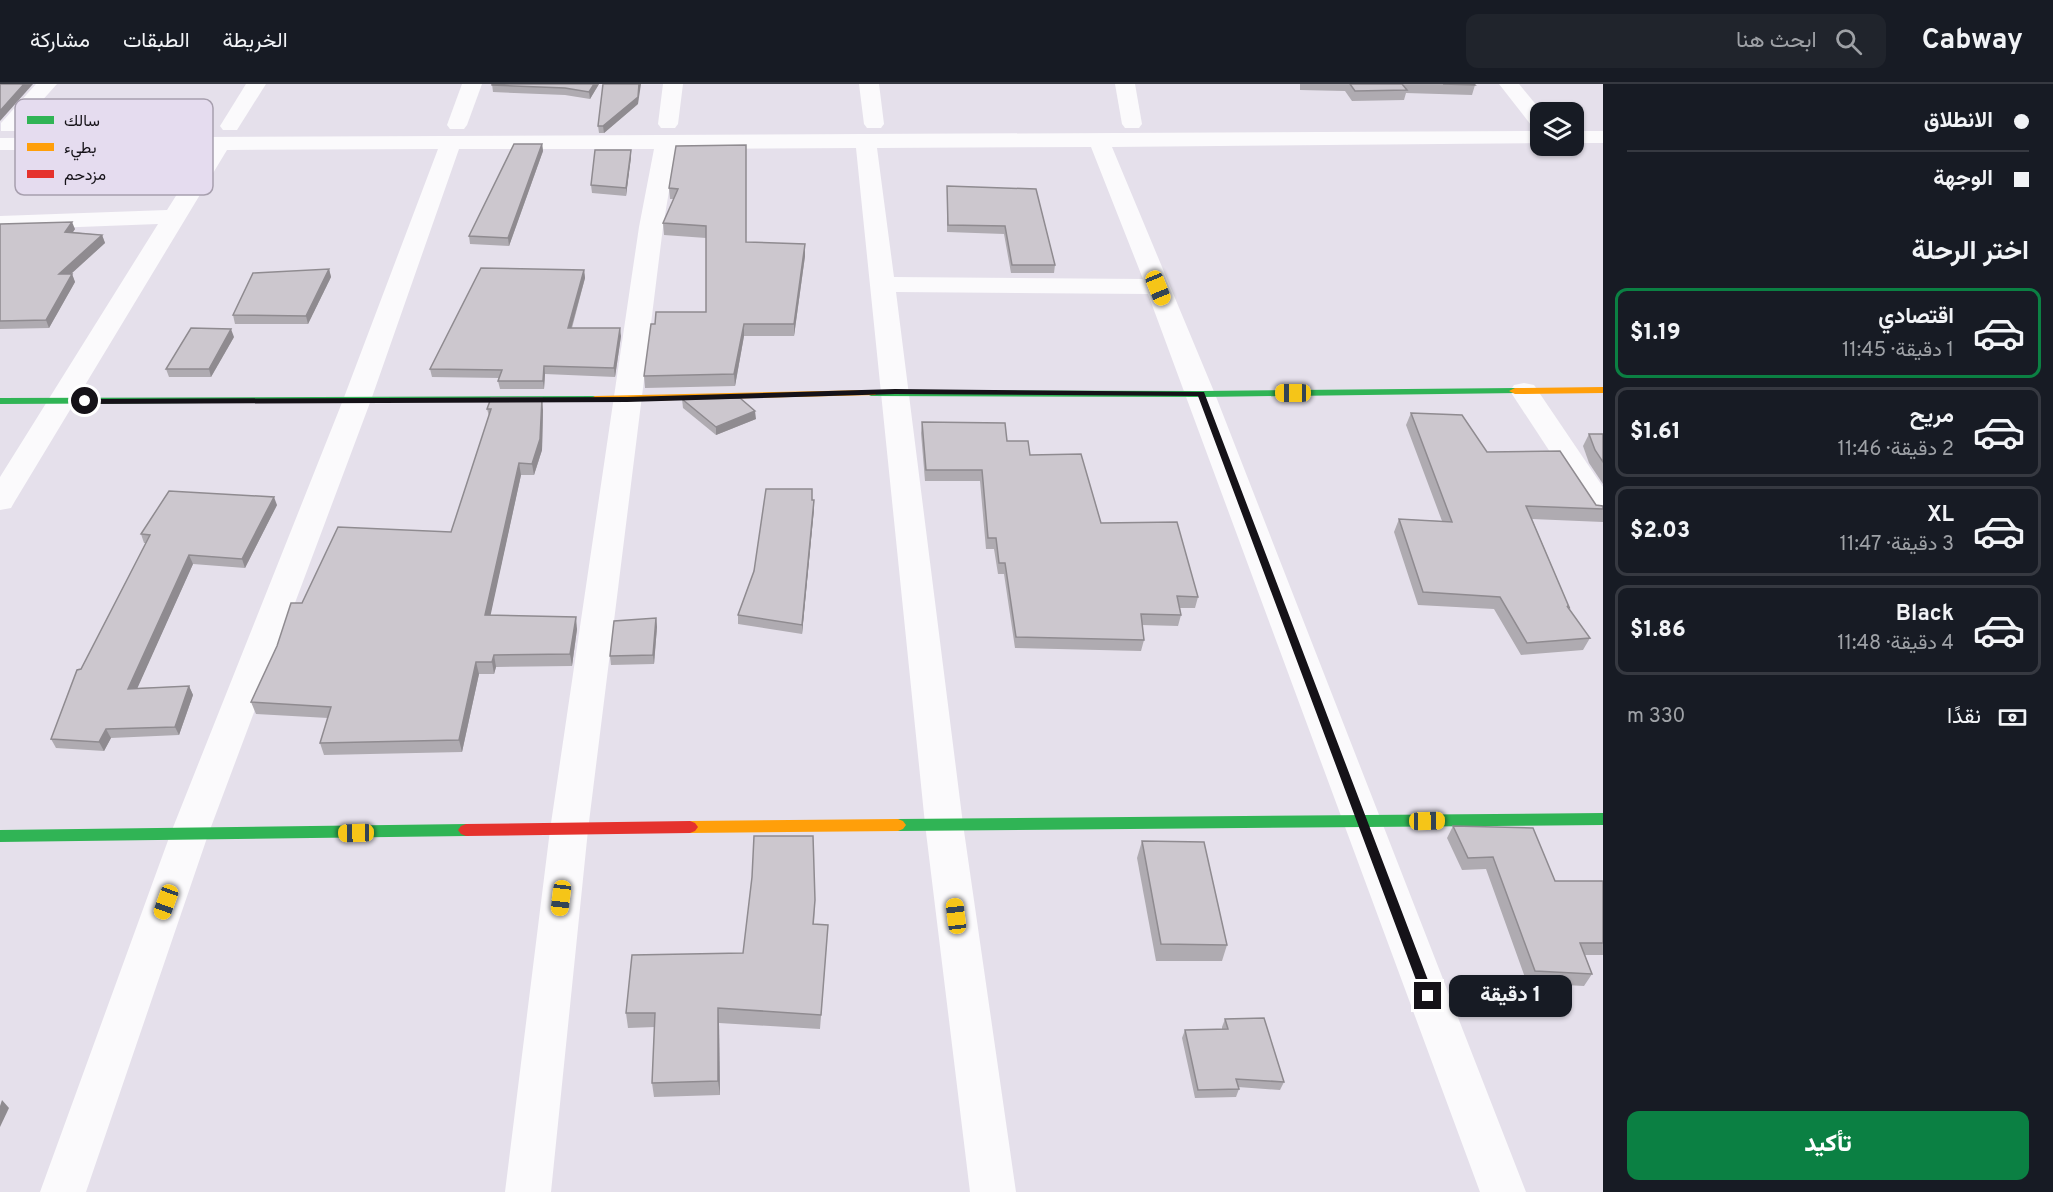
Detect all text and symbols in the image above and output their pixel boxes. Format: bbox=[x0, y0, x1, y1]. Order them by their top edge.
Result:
search box bbox=[1466, 14, 1886, 68]
text: Cabway bbox=[1922, 23, 2023, 59]
icon: search bbox=[1832, 25, 1865, 58]
text: مشاركة bbox=[30, 28, 90, 55]
text: الطبقات bbox=[123, 28, 190, 55]
text: الخريطة bbox=[223, 28, 288, 55]
text: ابحث هنا bbox=[1736, 28, 1817, 55]
legend bbox=[15, 99, 213, 195]
map controls bbox=[1530, 102, 1584, 156]
button: layers bbox=[1530, 102, 1584, 156]
text: الانطلاق bbox=[1924, 108, 1993, 135]
text: سالك bbox=[64, 112, 100, 132]
text: بطيء bbox=[64, 139, 96, 161]
text: مزدحم bbox=[64, 166, 106, 186]
text: الوجهة bbox=[1933, 166, 1993, 193]
text: اختر الرحلة bbox=[1912, 235, 2029, 269]
car bbox=[1143, 268, 1173, 308]
text: اقتصادي bbox=[1878, 304, 1954, 331]
icon: car bbox=[1972, 306, 2026, 360]
text: $1.19 bbox=[1630, 320, 1681, 347]
text: 1 دقيقة · 11:45 bbox=[1842, 338, 1954, 364]
car bbox=[1275, 384, 1311, 402]
route start bbox=[71, 387, 98, 414]
text: مريح bbox=[1910, 403, 1954, 430]
icon: car bbox=[1972, 405, 2026, 459]
text: $1.61 bbox=[1630, 419, 1681, 446]
text: 2 دقيقة · 11:46 bbox=[1838, 437, 1954, 463]
text: XL bbox=[1927, 502, 1954, 529]
icon: car bbox=[1972, 504, 2026, 558]
text: $2.03 bbox=[1630, 518, 1690, 545]
text: 3 دقيقة · 11:47 bbox=[1839, 532, 1954, 558]
text: Black bbox=[1896, 601, 1954, 628]
icon: car bbox=[1972, 603, 2026, 657]
text: $1.86 bbox=[1630, 617, 1686, 644]
text: 4 دقيقة · 11:48 bbox=[1837, 631, 1954, 657]
icon: cash bbox=[1996, 701, 2029, 734]
text: 330 m bbox=[1627, 704, 1685, 730]
text: نقدًا bbox=[1947, 704, 1981, 731]
car bbox=[1409, 812, 1445, 830]
car bbox=[338, 824, 374, 842]
car bbox=[550, 879, 572, 917]
car bbox=[151, 882, 181, 922]
car bbox=[945, 897, 967, 935]
callout: 1 دقيقة bbox=[1449, 975, 1572, 1017]
route end bbox=[1414, 982, 1441, 1009]
text: 1 دقيقة bbox=[1480, 983, 1541, 1009]
button: تأكيد bbox=[1627, 1111, 2029, 1180]

